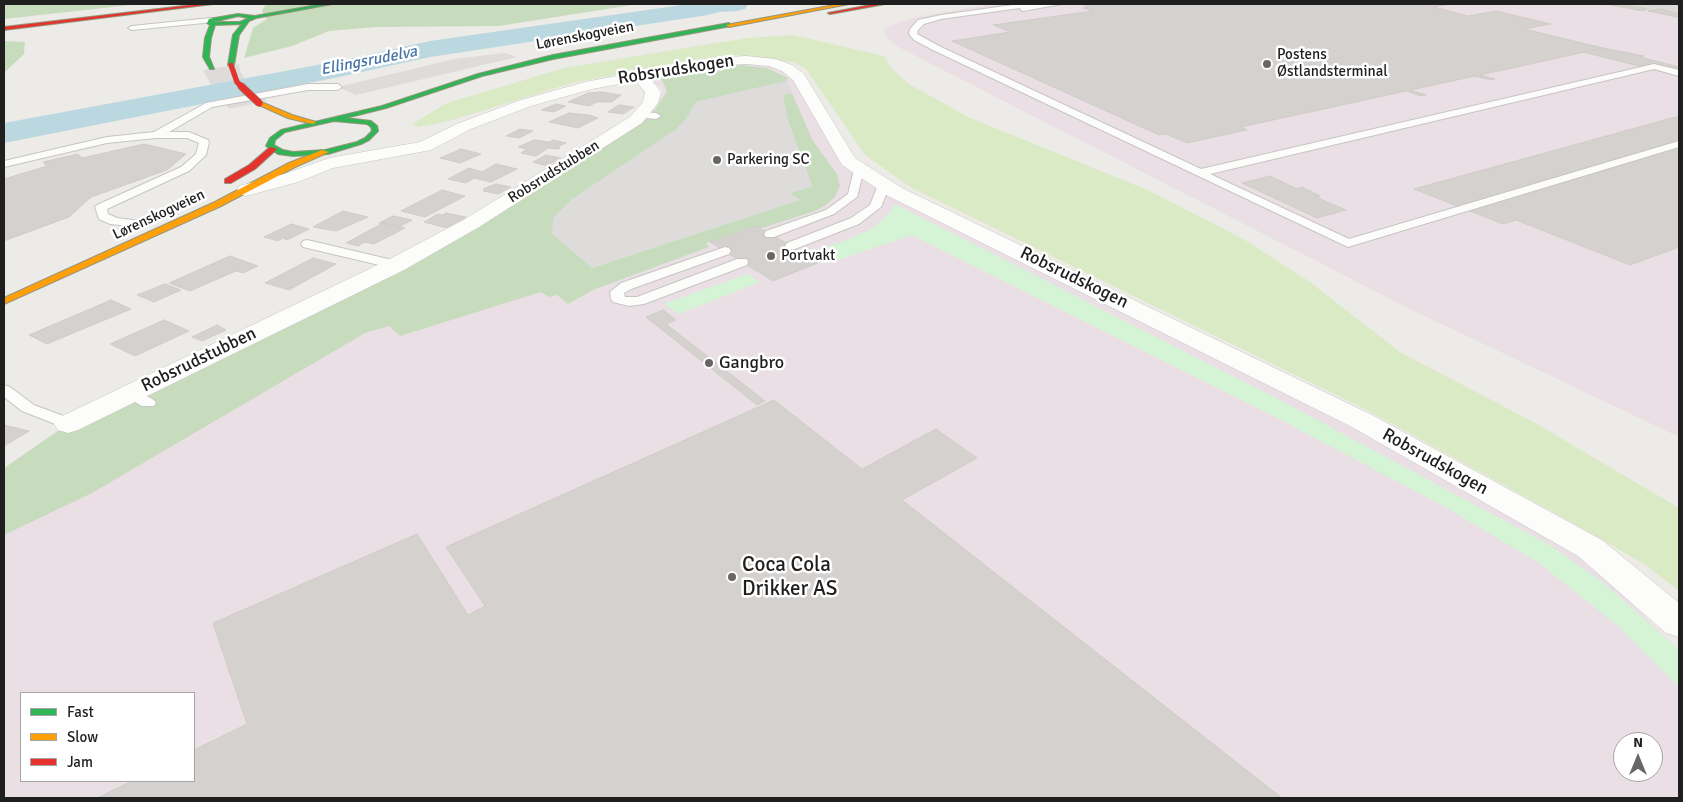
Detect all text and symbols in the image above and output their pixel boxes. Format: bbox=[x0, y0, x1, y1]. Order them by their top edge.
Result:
street label: Lørenskogveien bbox=[534, 18, 636, 54]
water label: Ellingsrudelva bbox=[319, 42, 419, 80]
place label: Postens Østlandsterminal bbox=[1277, 46, 1388, 81]
street label: Robsrudskogen bbox=[616, 50, 736, 90]
marker: Postens Østlandsterminal bbox=[1261, 58, 1273, 70]
street label: Robsrudstubben bbox=[505, 137, 603, 207]
place label: Parkering SC bbox=[727, 151, 810, 169]
marker: Parkering SC bbox=[711, 154, 723, 166]
street label: Lørenskogveien bbox=[110, 186, 208, 244]
street label: Robsrudskogen bbox=[1016, 243, 1132, 313]
place label: Portvakt bbox=[781, 247, 835, 265]
marker: Portvakt bbox=[765, 250, 777, 262]
street label: Robsrudstubben bbox=[138, 323, 260, 397]
place label: Gangbro bbox=[719, 352, 784, 374]
marker: Gangbro bbox=[703, 357, 715, 369]
street label: Robsrudskogen bbox=[1378, 424, 1492, 500]
place label: Coca Cola Drikker AS bbox=[742, 552, 837, 602]
marker: Coca Cola Drikker AS bbox=[726, 571, 738, 583]
legend bbox=[20, 692, 195, 782]
text: Fast bbox=[67, 703, 94, 721]
text: Slow bbox=[67, 728, 98, 746]
north arrow bbox=[1613, 732, 1663, 782]
text: N bbox=[1633, 734, 1643, 751]
text: Jam bbox=[67, 753, 93, 771]

